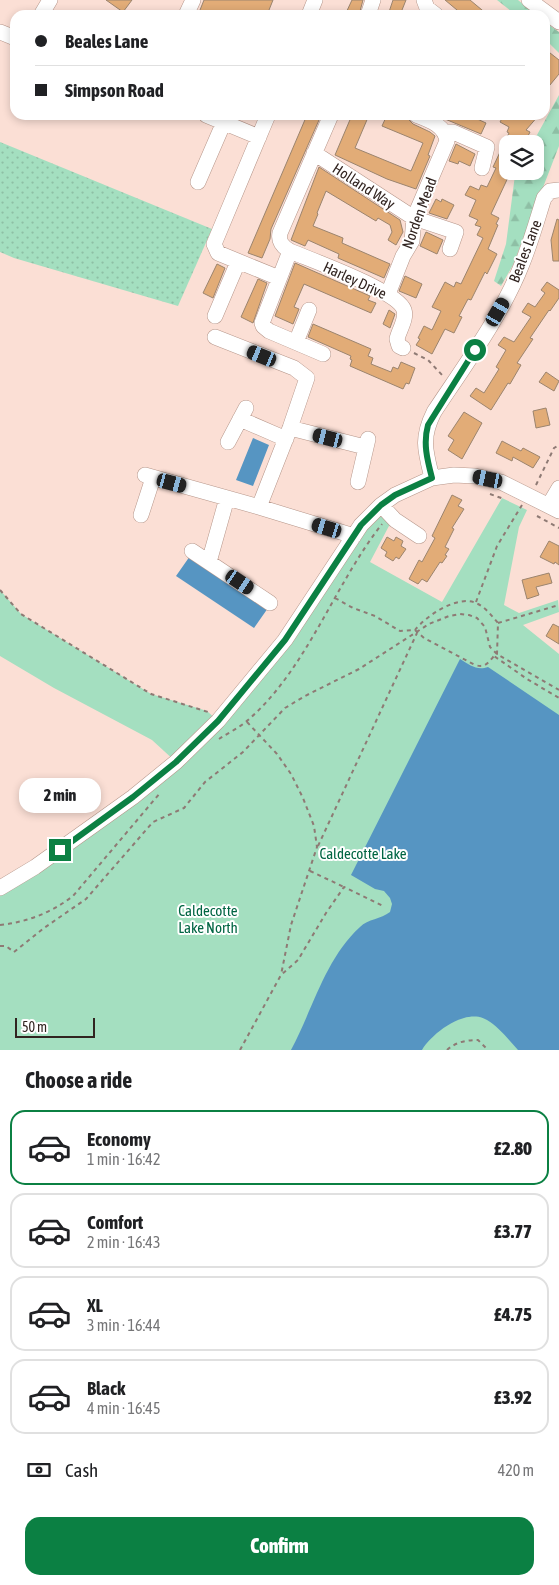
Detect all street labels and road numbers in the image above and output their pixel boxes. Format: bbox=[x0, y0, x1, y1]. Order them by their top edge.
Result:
street label: Holland Way bbox=[330, 160, 398, 212]
street label: Norden Mead bbox=[398, 175, 440, 251]
street label: Beales Lane bbox=[505, 217, 545, 285]
street label: Harley Drive bbox=[321, 258, 390, 302]

